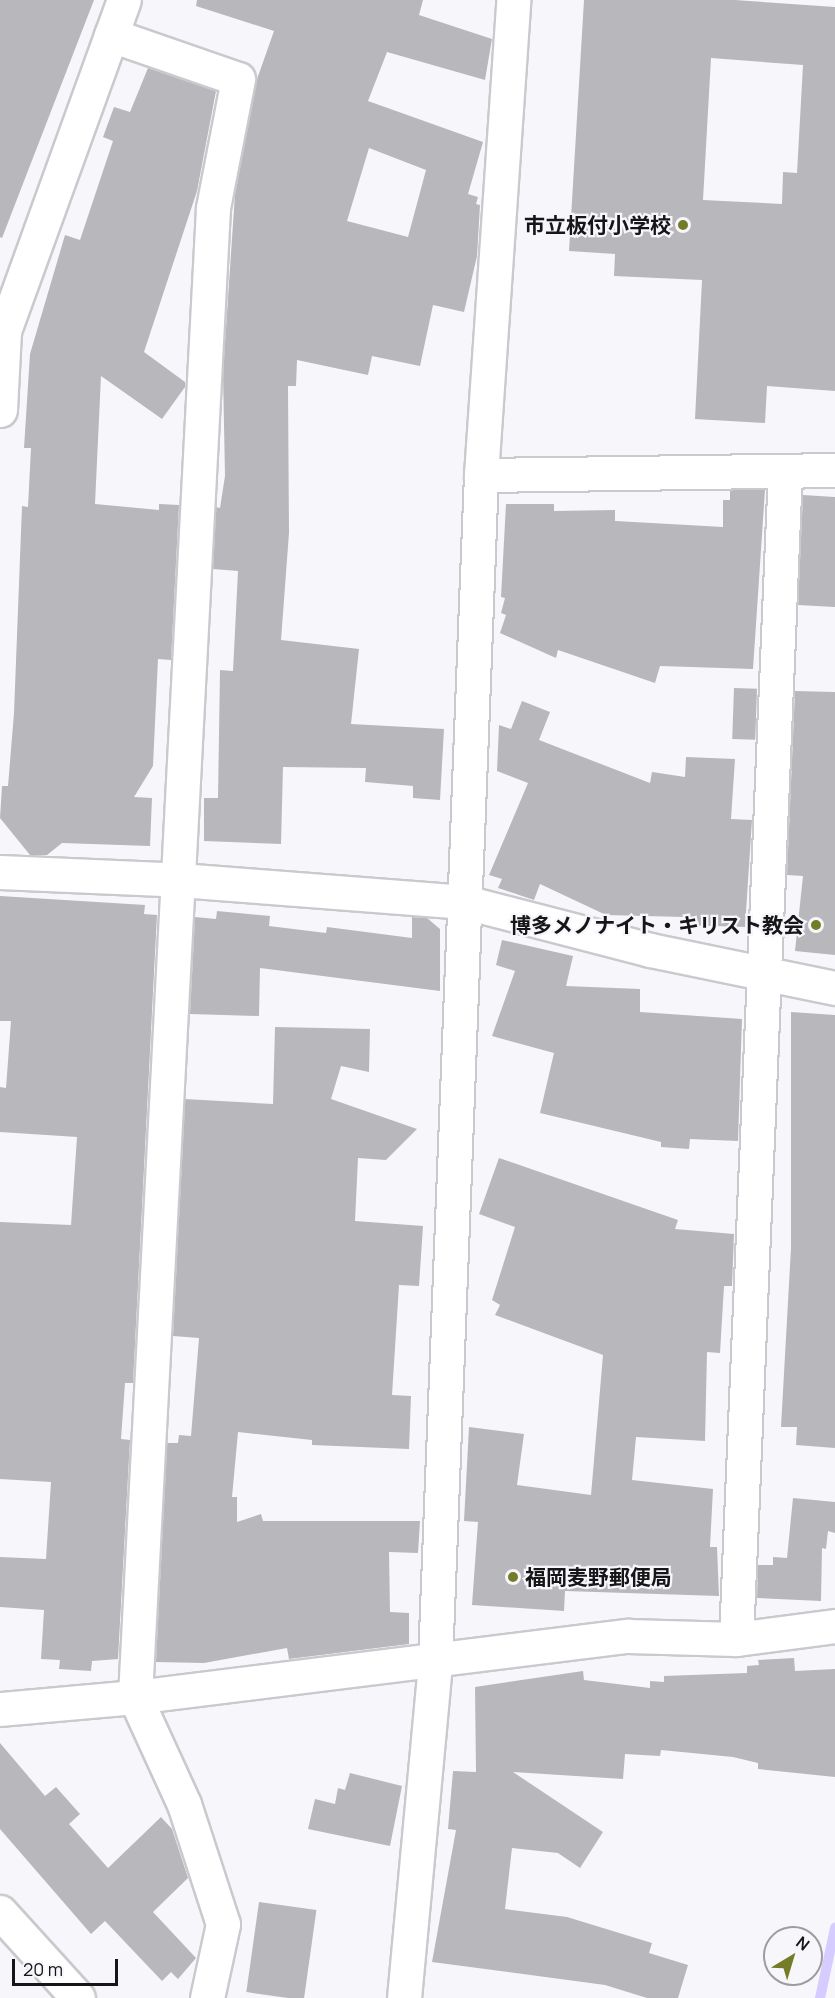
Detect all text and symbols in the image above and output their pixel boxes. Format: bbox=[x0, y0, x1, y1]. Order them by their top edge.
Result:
place label: 市立板付小学校 bbox=[524, 212, 671, 238]
marker: 市立板付小学校 bbox=[676, 218, 690, 232]
place label: 博多メノナイト・キリスト教会 bbox=[510, 912, 804, 938]
marker: 博多メノナイト・キリスト教会 bbox=[809, 918, 823, 932]
place label: 福岡麦野郵便局 bbox=[525, 1564, 672, 1590]
marker: 福岡麦野郵便局 bbox=[506, 1570, 520, 1584]
north arrow bbox=[763, 1926, 823, 1986]
text: N bbox=[792, 1931, 814, 1956]
scale bar bbox=[15, 1947, 122, 1985]
text: 20 m bbox=[23, 1957, 63, 1981]

